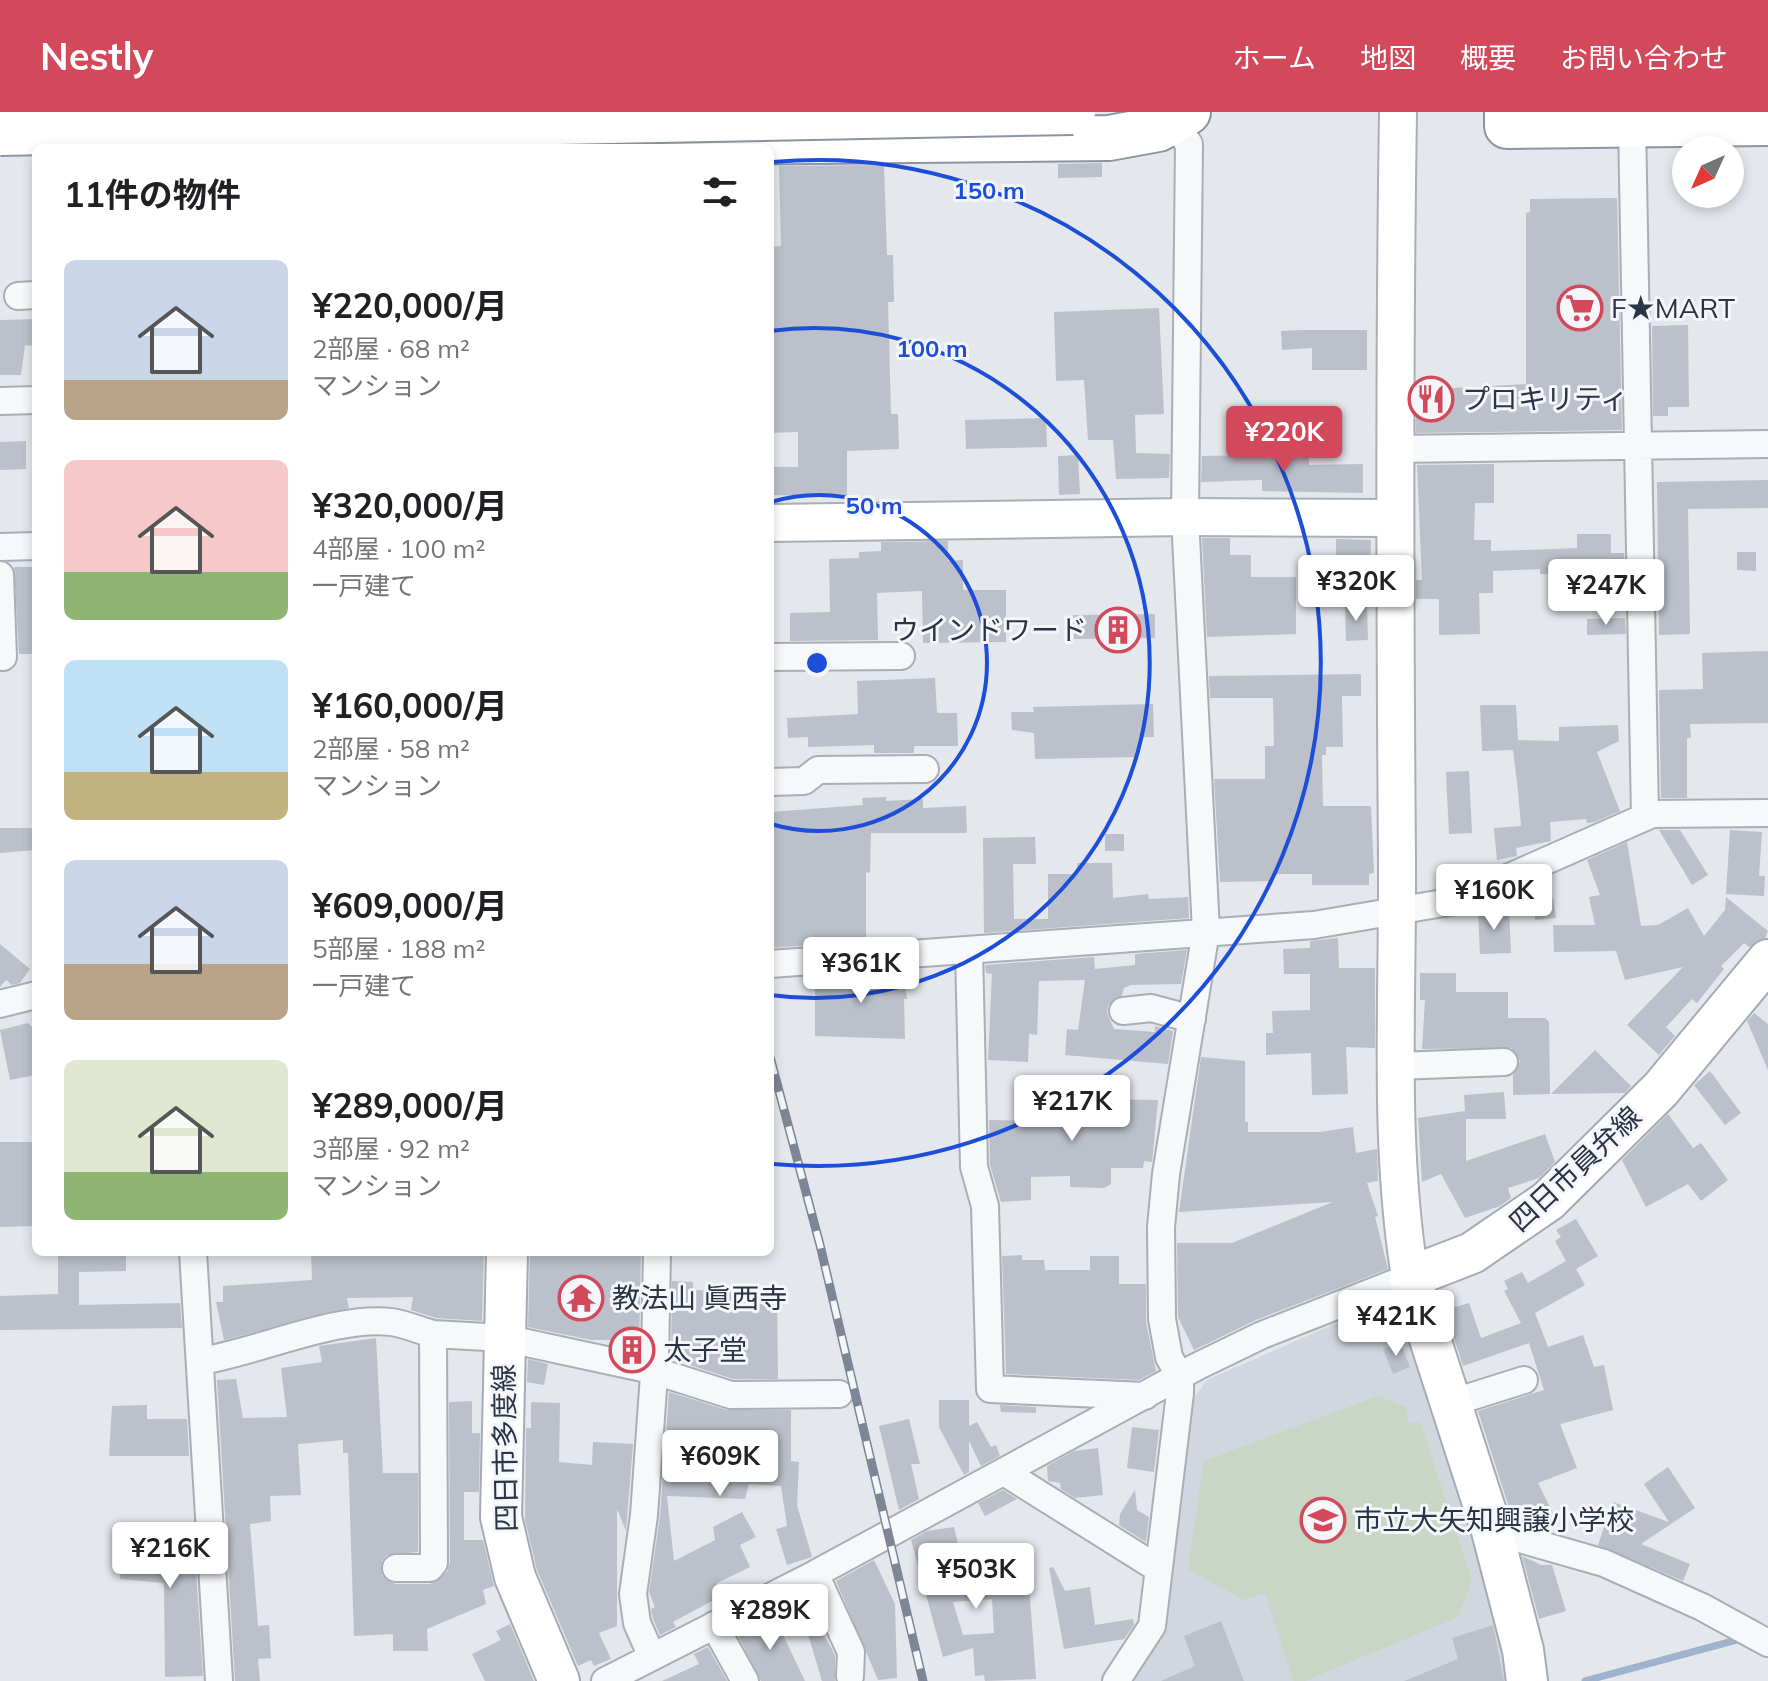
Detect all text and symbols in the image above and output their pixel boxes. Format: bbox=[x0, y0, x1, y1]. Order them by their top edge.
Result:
text: Nestly bbox=[40, 32, 153, 80]
text: ホーム bbox=[1233, 40, 1316, 75]
text: 地図 bbox=[1360, 40, 1416, 75]
text: 概要 bbox=[1460, 40, 1516, 75]
text: お問い合わせ bbox=[1560, 40, 1728, 75]
north arrow bbox=[1672, 136, 1744, 208]
map controls bbox=[1672, 136, 1744, 208]
icon: filters bbox=[698, 170, 742, 214]
text: 11件の物件 bbox=[64, 173, 241, 216]
text: 150 m bbox=[953, 175, 1025, 205]
text: ¥220,000/月 bbox=[312, 284, 508, 327]
supermarket icon: F★MART bbox=[1556, 284, 1604, 332]
place label: F★MART bbox=[1611, 290, 1735, 325]
icon: home bbox=[128, 292, 224, 388]
text: 2部屋 · 68 m² bbox=[312, 332, 470, 365]
text: 100 m bbox=[896, 333, 968, 363]
text: マンション bbox=[312, 369, 442, 402]
restaurant icon: プロキリティ bbox=[1407, 375, 1455, 423]
place label: プロキリティ bbox=[1462, 381, 1628, 416]
pin: ¥220K bbox=[1228, 406, 1340, 474]
text: ¥220K bbox=[1244, 415, 1324, 448]
text: ¥320,000/月 bbox=[312, 484, 508, 527]
text: 50 m bbox=[846, 490, 902, 520]
icon: home bbox=[128, 492, 224, 588]
text: 4部屋 · 100 m² bbox=[312, 532, 485, 565]
pin: ¥320K bbox=[1300, 555, 1412, 623]
pin: ¥247K bbox=[1550, 559, 1662, 627]
text: ¥320K bbox=[1316, 564, 1396, 597]
text: ¥247K bbox=[1566, 568, 1646, 601]
text: 一戸建て bbox=[312, 569, 416, 602]
building icon: ウインドワード bbox=[1094, 606, 1142, 654]
place label: ウインドワード bbox=[891, 612, 1087, 647]
centre of rings bbox=[803, 649, 831, 677]
text: ¥160,000/月 bbox=[312, 684, 508, 727]
icon: home bbox=[128, 692, 224, 788]
text: 2部屋 · 58 m² bbox=[312, 732, 470, 765]
text: マンション bbox=[312, 769, 442, 802]
pin: ¥160K bbox=[1438, 864, 1550, 932]
text: ¥160K bbox=[1454, 873, 1534, 906]
text: ¥609,000/月 bbox=[312, 884, 508, 927]
icon: home bbox=[128, 892, 224, 988]
text: 5部屋 · 188 m² bbox=[312, 932, 485, 965]
pin: ¥361K bbox=[805, 937, 917, 1005]
text: ¥361K bbox=[821, 946, 901, 979]
text: 一戸建て bbox=[312, 969, 416, 1002]
pin: ¥217K bbox=[1016, 1075, 1128, 1143]
text: ¥289,000/月 bbox=[312, 1084, 508, 1127]
text: ¥217K bbox=[1032, 1084, 1112, 1117]
icon: home bbox=[128, 1092, 224, 1188]
street label: 四日市員弁線 bbox=[1501, 1099, 1648, 1239]
text: 3部屋 · 92 m² bbox=[312, 1132, 470, 1165]
text: マンション bbox=[312, 1169, 442, 1202]
temple icon: 教法山 眞西寺 bbox=[557, 1274, 605, 1322]
place label: 教法山 眞西寺 bbox=[612, 1280, 787, 1315]
pin: ¥421K bbox=[1340, 1290, 1452, 1358]
text: ¥421K bbox=[1356, 1299, 1436, 1332]
building icon: 太子堂 bbox=[608, 1326, 656, 1374]
place label: 太子堂 bbox=[663, 1332, 747, 1367]
street label: 四日市多度線 bbox=[486, 1364, 523, 1532]
pin: ¥609K bbox=[664, 1430, 776, 1498]
text: ¥609K bbox=[680, 1439, 760, 1472]
school or university icon: 市立大矢知興譲小学校 bbox=[1299, 1496, 1347, 1544]
place label: 市立大矢知興譲小学校 bbox=[1354, 1502, 1634, 1537]
pin: ¥216K bbox=[114, 1522, 226, 1590]
text: ¥216K bbox=[130, 1531, 210, 1564]
pin: ¥503K bbox=[920, 1543, 1032, 1611]
text: ¥503K bbox=[936, 1552, 1016, 1585]
pin: ¥289K bbox=[714, 1584, 826, 1652]
text: ¥289K bbox=[730, 1593, 810, 1626]

